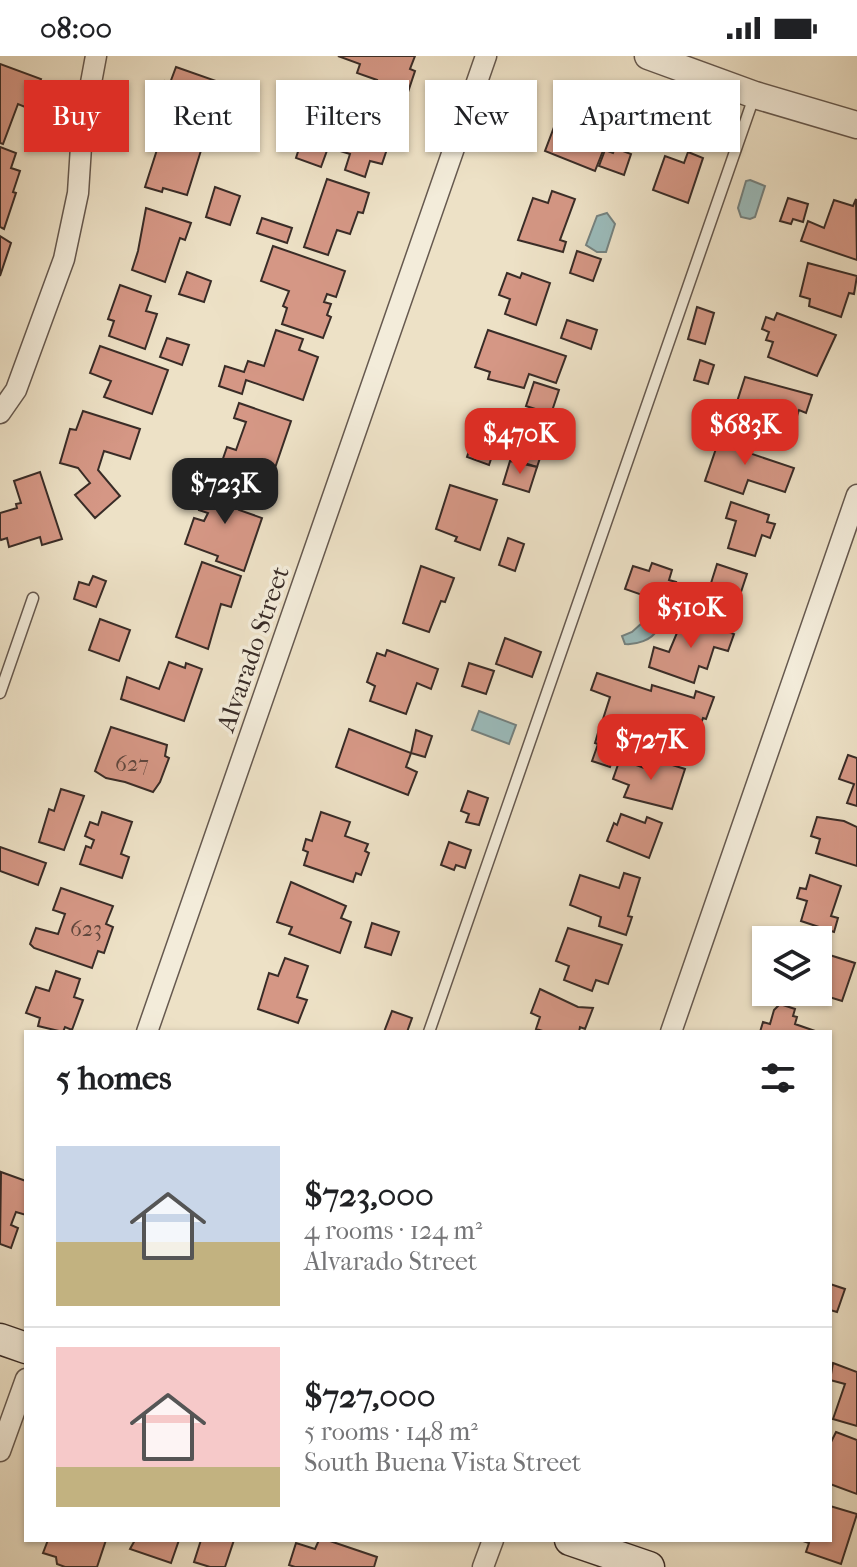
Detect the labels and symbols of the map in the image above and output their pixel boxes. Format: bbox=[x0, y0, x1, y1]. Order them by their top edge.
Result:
pin: $683K bbox=[689, 399, 801, 467]
pin: $470K bbox=[464, 408, 576, 476]
pin: $723K bbox=[169, 458, 281, 526]
street label: Alvarado Street bbox=[210, 561, 296, 737]
pin: $510K bbox=[635, 582, 747, 650]
pin: $727K bbox=[595, 714, 707, 782]
house number: 627 bbox=[115, 751, 149, 777]
house number: 623 bbox=[70, 916, 102, 942]

